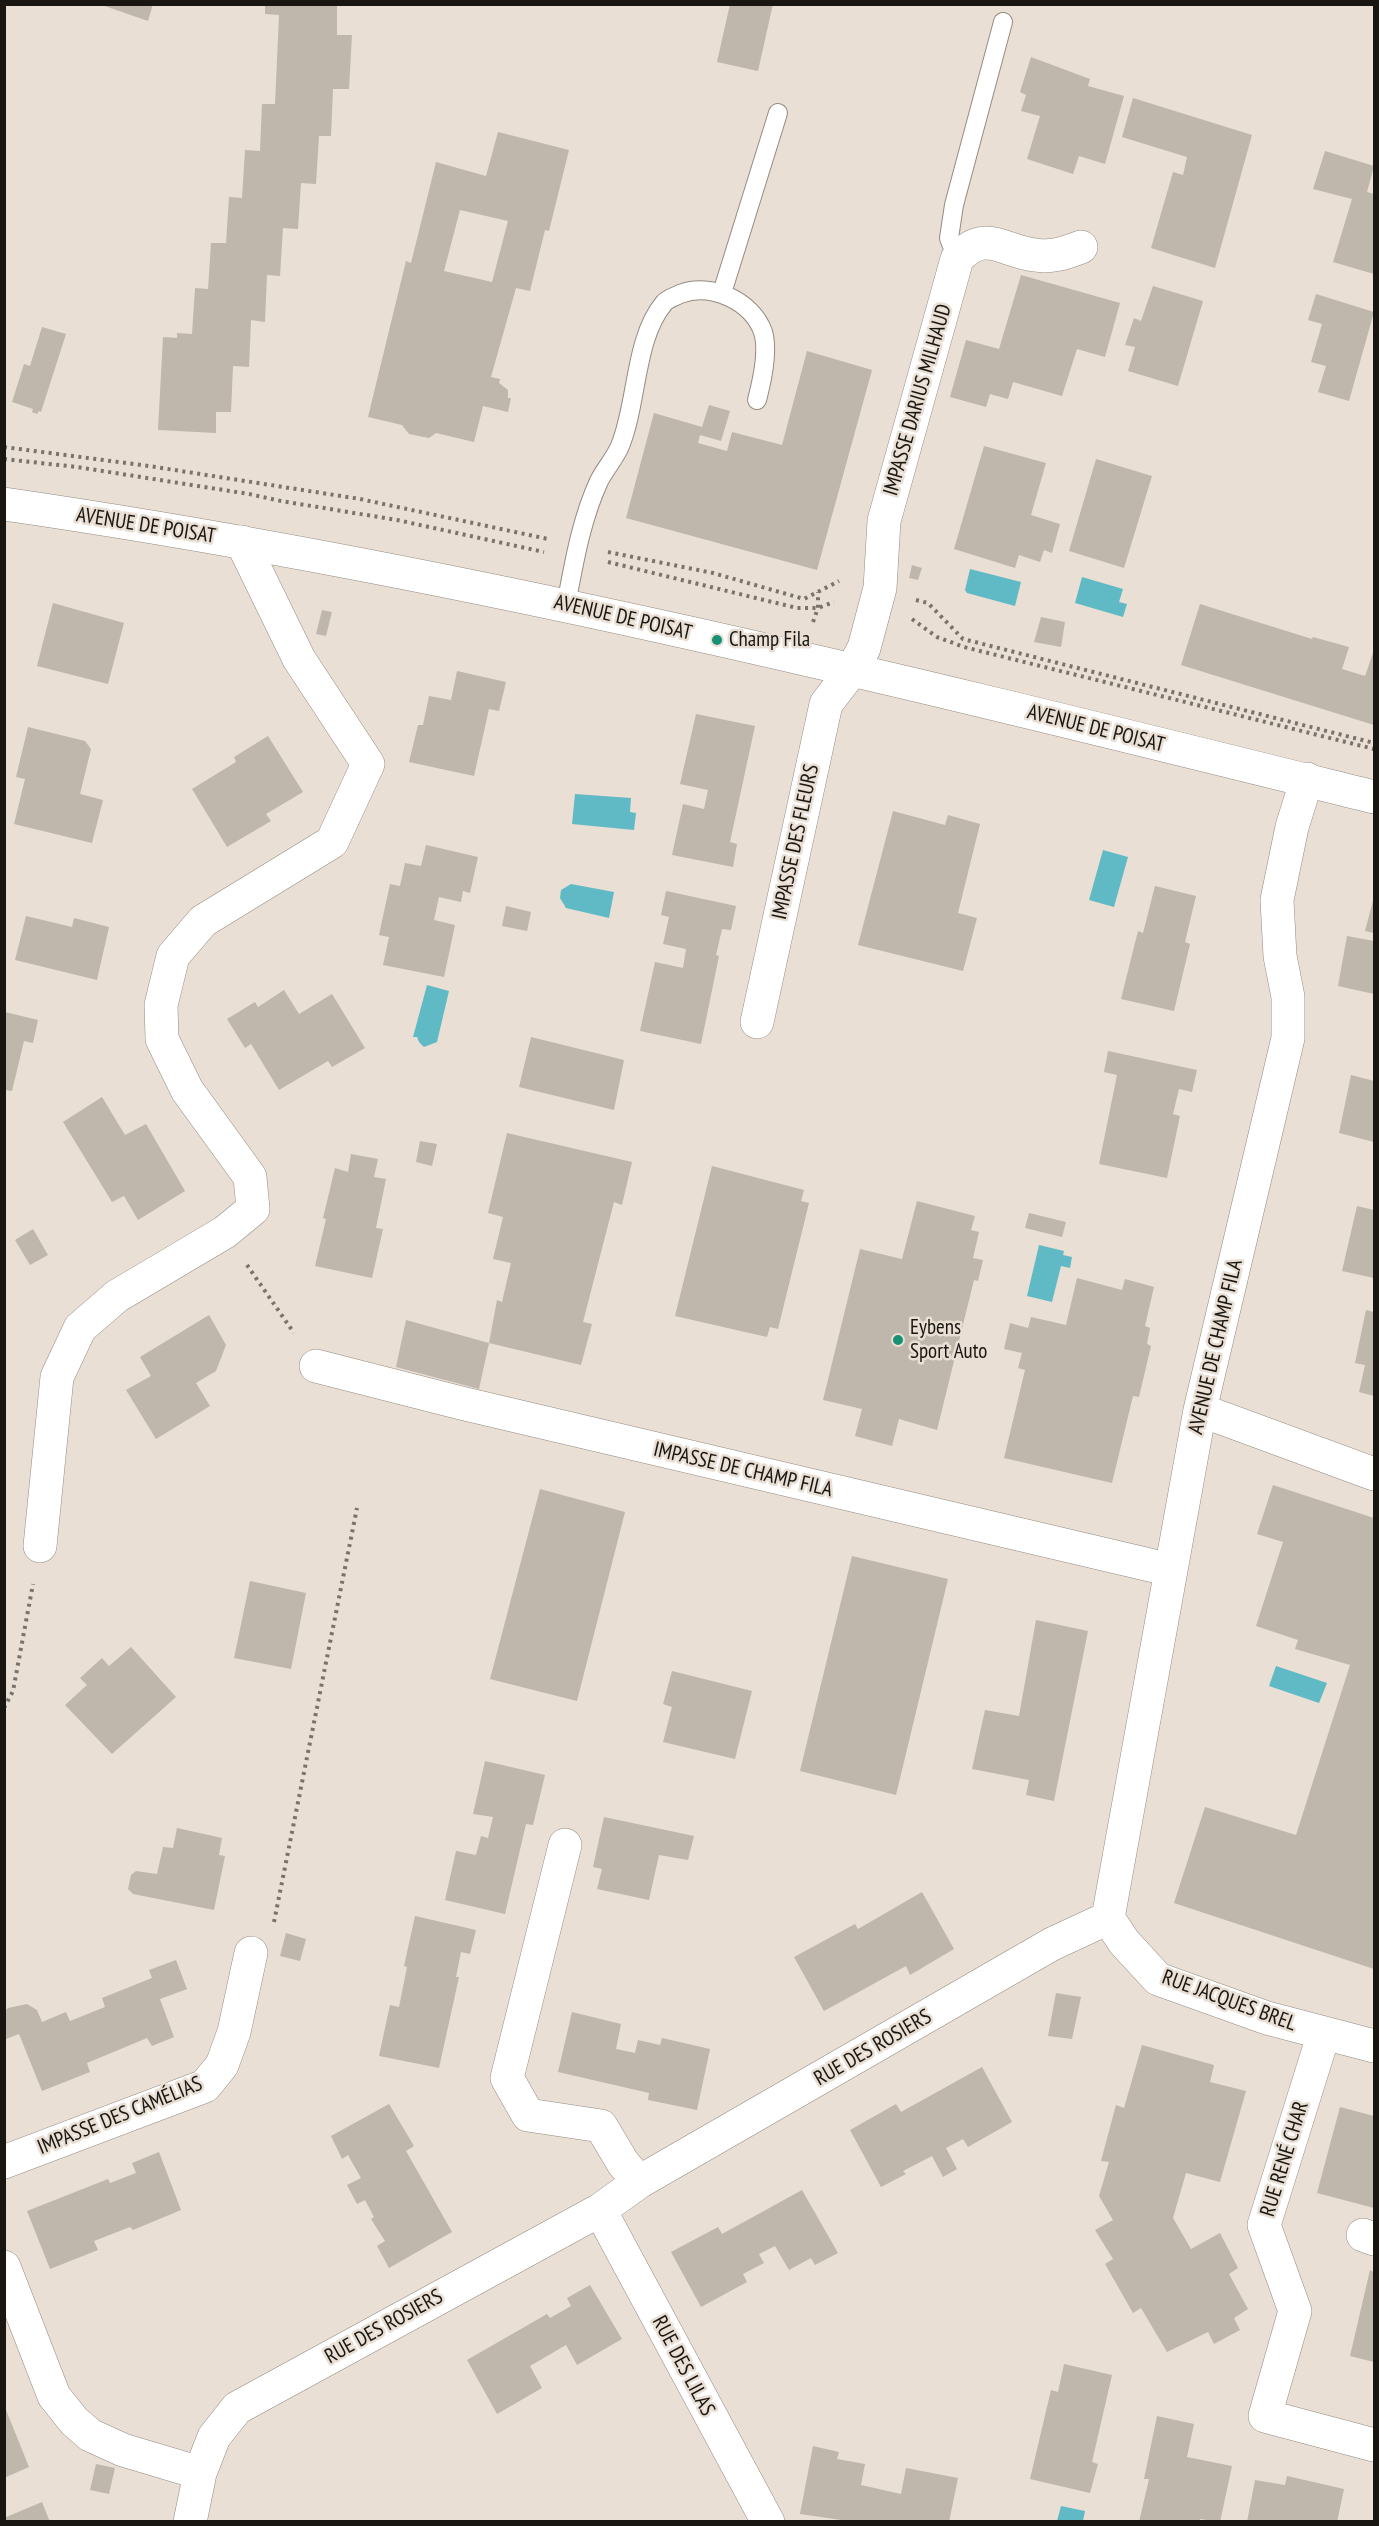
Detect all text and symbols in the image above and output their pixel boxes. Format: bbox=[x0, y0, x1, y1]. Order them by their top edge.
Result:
street label: IMPASSE DARIUS MILHAUD bbox=[879, 301, 957, 499]
street label: AVENUE DE POISAT bbox=[74, 503, 218, 549]
street label: AVENUE DE POISAT bbox=[552, 590, 694, 646]
place label: Champ Fila bbox=[729, 627, 810, 653]
marker: Champ Fila bbox=[710, 633, 724, 647]
street label: AVENUE DE POISAT bbox=[1025, 700, 1167, 758]
street label: IMPASSE DES FLEURS bbox=[767, 762, 825, 922]
street label: AVENUE DE CHAMP FILA bbox=[1184, 1257, 1248, 1437]
place label: Eybens Sport Auto bbox=[910, 1315, 987, 1365]
marker: Eybens Sport Auto bbox=[891, 1333, 905, 1347]
street label: IMPASSE DE CHAMP FILA bbox=[651, 1437, 835, 1503]
street label: RUE JACQUES BREL bbox=[1159, 1965, 1299, 2037]
street label: RUE DES ROSIERS bbox=[810, 2004, 936, 2092]
street label: IMPASSE DES CAMÉLIAS bbox=[34, 2071, 206, 2161]
street label: RUE RENÉ CHAR bbox=[1256, 2098, 1314, 2220]
street label: RUE DES ROSIERS bbox=[321, 2284, 447, 2370]
street label: RUE DES LILAS bbox=[646, 2312, 720, 2420]

